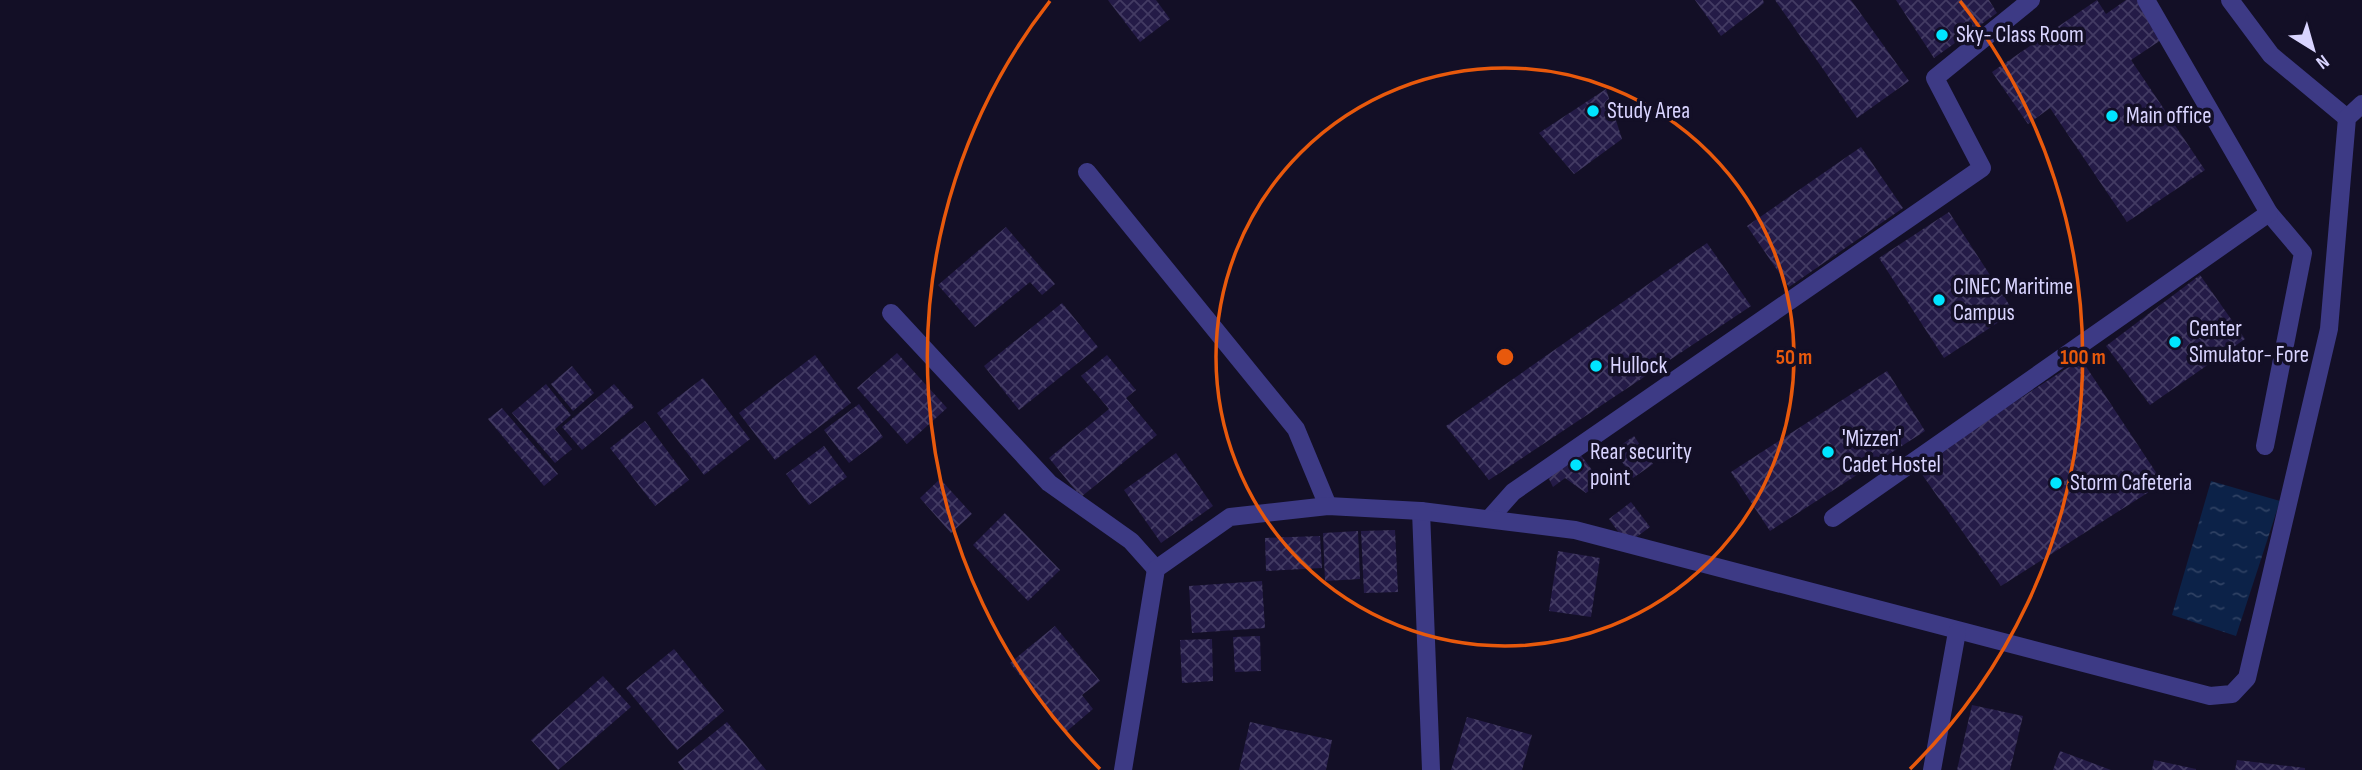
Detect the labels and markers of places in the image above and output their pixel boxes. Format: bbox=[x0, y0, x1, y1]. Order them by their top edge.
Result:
place label: Sky- Class Room bbox=[1956, 21, 2084, 49]
marker: Sky- Class Room bbox=[1934, 27, 1950, 43]
place label: Study Area bbox=[1607, 97, 1690, 125]
place label: Main office bbox=[2126, 102, 2212, 130]
marker: Study Area bbox=[1585, 103, 1601, 119]
marker: Main office bbox=[2104, 108, 2120, 124]
place label: CINEC Maritime Campus bbox=[1953, 273, 2073, 327]
marker: CINEC Maritime Campus bbox=[1931, 292, 1947, 308]
place label: Center Simulator- Fore bbox=[2189, 315, 2309, 369]
marker: Center Simulator- Fore bbox=[2167, 334, 2183, 350]
centre of rings bbox=[1493, 345, 1517, 369]
place label: Hullock bbox=[1610, 352, 1668, 380]
marker: Hullock bbox=[1588, 358, 1604, 374]
place label: 'Mizzen' Cadet Hostel bbox=[1842, 425, 1941, 479]
place label: Rear security point bbox=[1590, 438, 1692, 492]
marker: 'Mizzen' Cadet Hostel bbox=[1820, 444, 1836, 460]
marker: Rear security point bbox=[1568, 457, 1584, 473]
place label: Storm Cafeteria bbox=[2070, 469, 2192, 497]
marker: Storm Cafeteria bbox=[2048, 475, 2064, 491]

